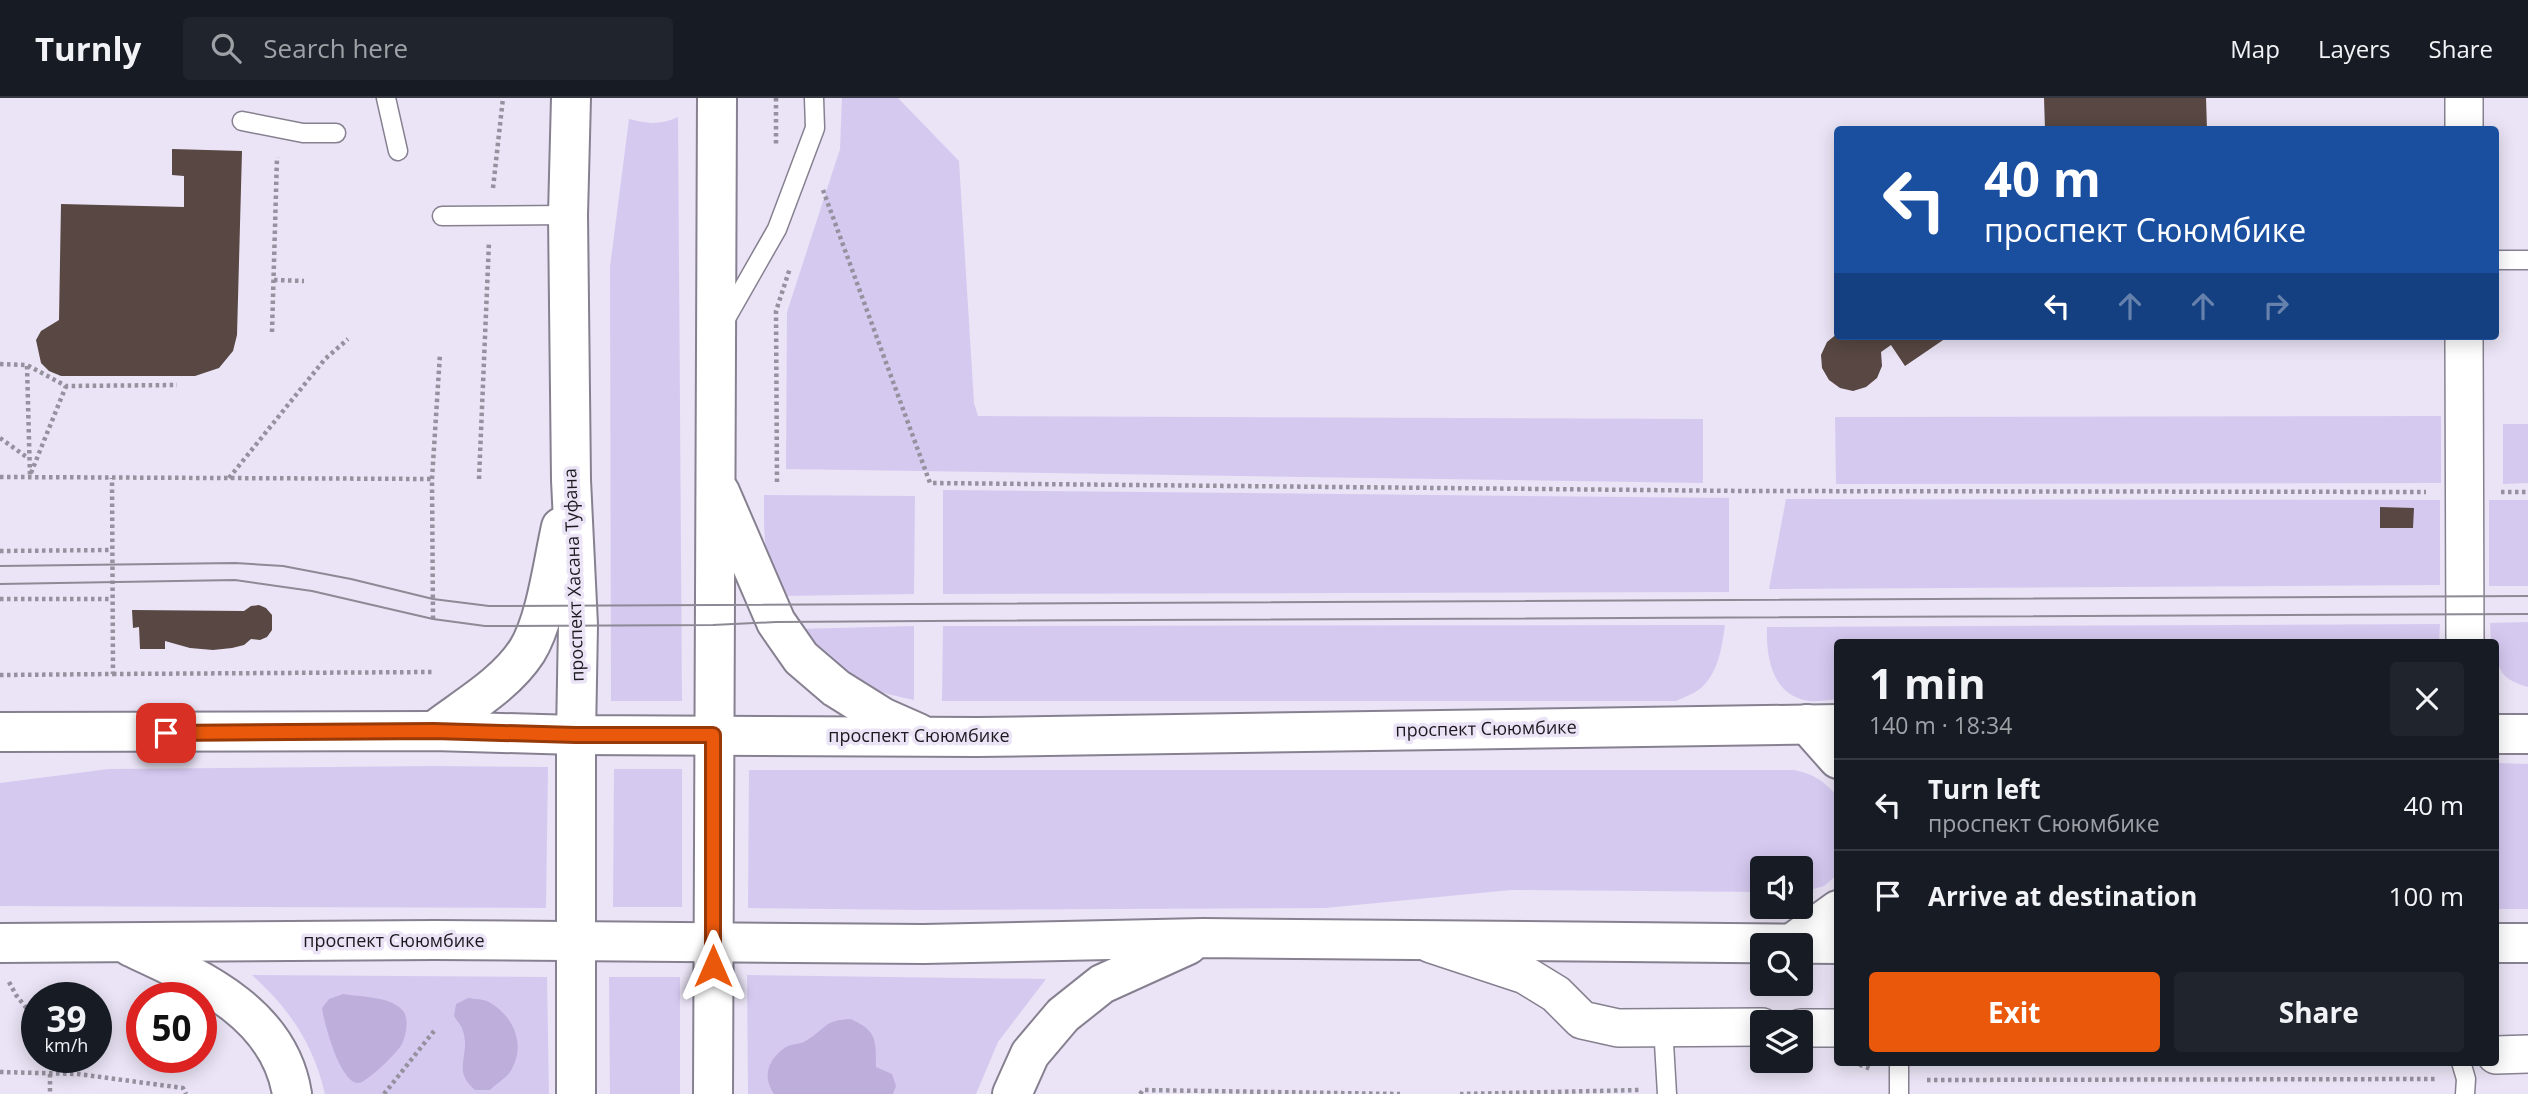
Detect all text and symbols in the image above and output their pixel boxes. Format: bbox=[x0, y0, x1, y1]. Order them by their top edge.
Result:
search box bbox=[183, 17, 673, 80]
text: Turnly bbox=[35, 26, 141, 71]
icon: search bbox=[207, 29, 245, 67]
text: Search here bbox=[263, 30, 408, 66]
text: Map bbox=[2230, 32, 2280, 65]
text: Layers bbox=[2318, 32, 2391, 65]
text: Share bbox=[2429, 32, 2493, 65]
text: 40 m bbox=[1984, 145, 2101, 211]
icon: left bbox=[1869, 154, 1960, 245]
text: проспект Сююмбике bbox=[1984, 208, 2306, 251]
icon: left bbox=[2038, 287, 2076, 325]
icon: ahead bbox=[2111, 287, 2149, 325]
icon: ahead bbox=[2184, 287, 2222, 325]
icon: right bbox=[2257, 287, 2295, 325]
street label: проспект Хасана Туфана bbox=[557, 468, 589, 682]
text: 1 min bbox=[1869, 654, 1986, 711]
button: close bbox=[2390, 662, 2464, 736]
pin bbox=[136, 703, 196, 763]
text: 140 m · 18:34 bbox=[1869, 709, 2012, 741]
icon: arrive bbox=[147, 714, 185, 752]
street label: проспект Сююмбике bbox=[1395, 714, 1577, 742]
street label: проспект Сююмбике bbox=[828, 723, 1010, 747]
text: Turn left bbox=[1928, 771, 2040, 807]
icon: left bbox=[1869, 786, 1907, 824]
text: 40 m bbox=[2403, 787, 2464, 823]
text: проспект Сююмбике bbox=[1928, 807, 2160, 839]
map controls bbox=[1750, 856, 1813, 1073]
button: sound bbox=[1750, 856, 1813, 919]
icon: arrive bbox=[1869, 877, 1907, 915]
text: Arrive at destination bbox=[1928, 878, 2197, 914]
text: 100 m bbox=[2389, 878, 2464, 914]
street label: проспект Сююмбике bbox=[303, 928, 485, 952]
position arrow bbox=[676, 929, 750, 1003]
button: search bbox=[1750, 933, 1813, 996]
button: Exit bbox=[1869, 972, 2160, 1052]
button: Share bbox=[2174, 972, 2464, 1052]
speed limit sign: 50 bbox=[126, 982, 217, 1073]
text: 39 bbox=[46, 995, 87, 1042]
button: layers bbox=[1750, 1010, 1813, 1073]
text: km/h bbox=[45, 1033, 88, 1057]

